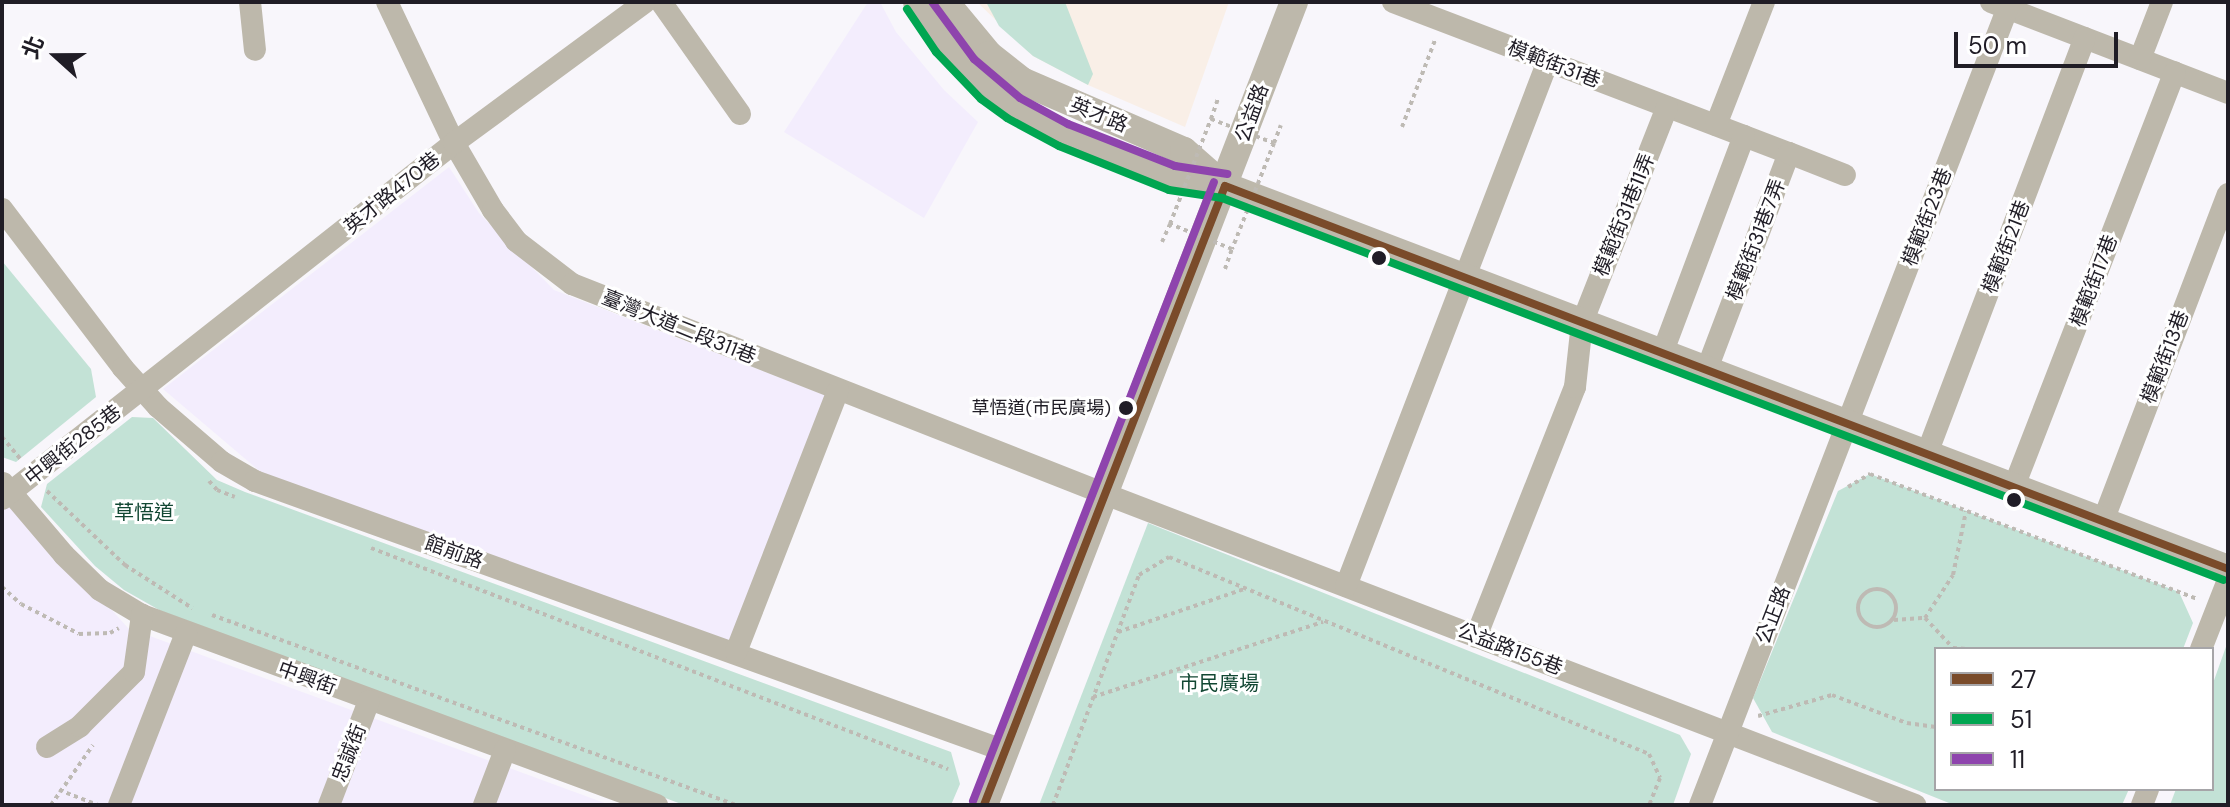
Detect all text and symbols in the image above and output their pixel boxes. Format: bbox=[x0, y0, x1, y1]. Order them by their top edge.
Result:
north arrow bbox=[16, 16, 96, 96]
scale bar bbox=[1958, 16, 2122, 66]
text: 50 m bbox=[1968, 30, 2027, 61]
text: 北 bbox=[16, 32, 51, 63]
street label: 模範街31巷 bbox=[1504, 35, 1604, 93]
street label: 公益路 bbox=[1230, 81, 1274, 145]
street label: 英才路 bbox=[1067, 93, 1131, 137]
street label: 英才路470巷 bbox=[339, 147, 445, 239]
street label: 模範街31巷11弄 bbox=[1588, 150, 1660, 280]
street label: 模範街23巷 bbox=[1897, 164, 1957, 270]
street label: 模範街31巷7弄 bbox=[1722, 176, 1790, 304]
street label: 模範街21巷 bbox=[1977, 197, 2035, 297]
street label: 模範街17巷 bbox=[2065, 231, 2123, 331]
unlabelled marker bbox=[1371, 250, 1387, 266]
street label: 臺灣大道二段311巷 bbox=[598, 285, 760, 369]
street label: 模範街13巷 bbox=[2136, 307, 2194, 407]
place label: 草悟道(市民廣場) bbox=[972, 397, 1111, 419]
street label: 中興街285巷 bbox=[20, 400, 126, 490]
marker: 草悟道(市民廣場) bbox=[1118, 400, 1134, 416]
unlabelled marker bbox=[2006, 492, 2022, 508]
park label: 草悟道 bbox=[114, 500, 174, 524]
street label: 館前路 bbox=[422, 530, 486, 574]
street label: 公正路 bbox=[1751, 583, 1795, 647]
street label: 公益路155巷 bbox=[1454, 618, 1566, 680]
legend bbox=[1934, 647, 2214, 791]
street label: 中興街 bbox=[275, 656, 339, 700]
text: 27 bbox=[2010, 664, 2036, 695]
park label: 市民廣場 bbox=[1179, 671, 1259, 695]
text: 51 bbox=[2010, 704, 2032, 735]
street label: 忠誠街 bbox=[327, 721, 371, 785]
text: 11 bbox=[2010, 744, 2025, 775]

